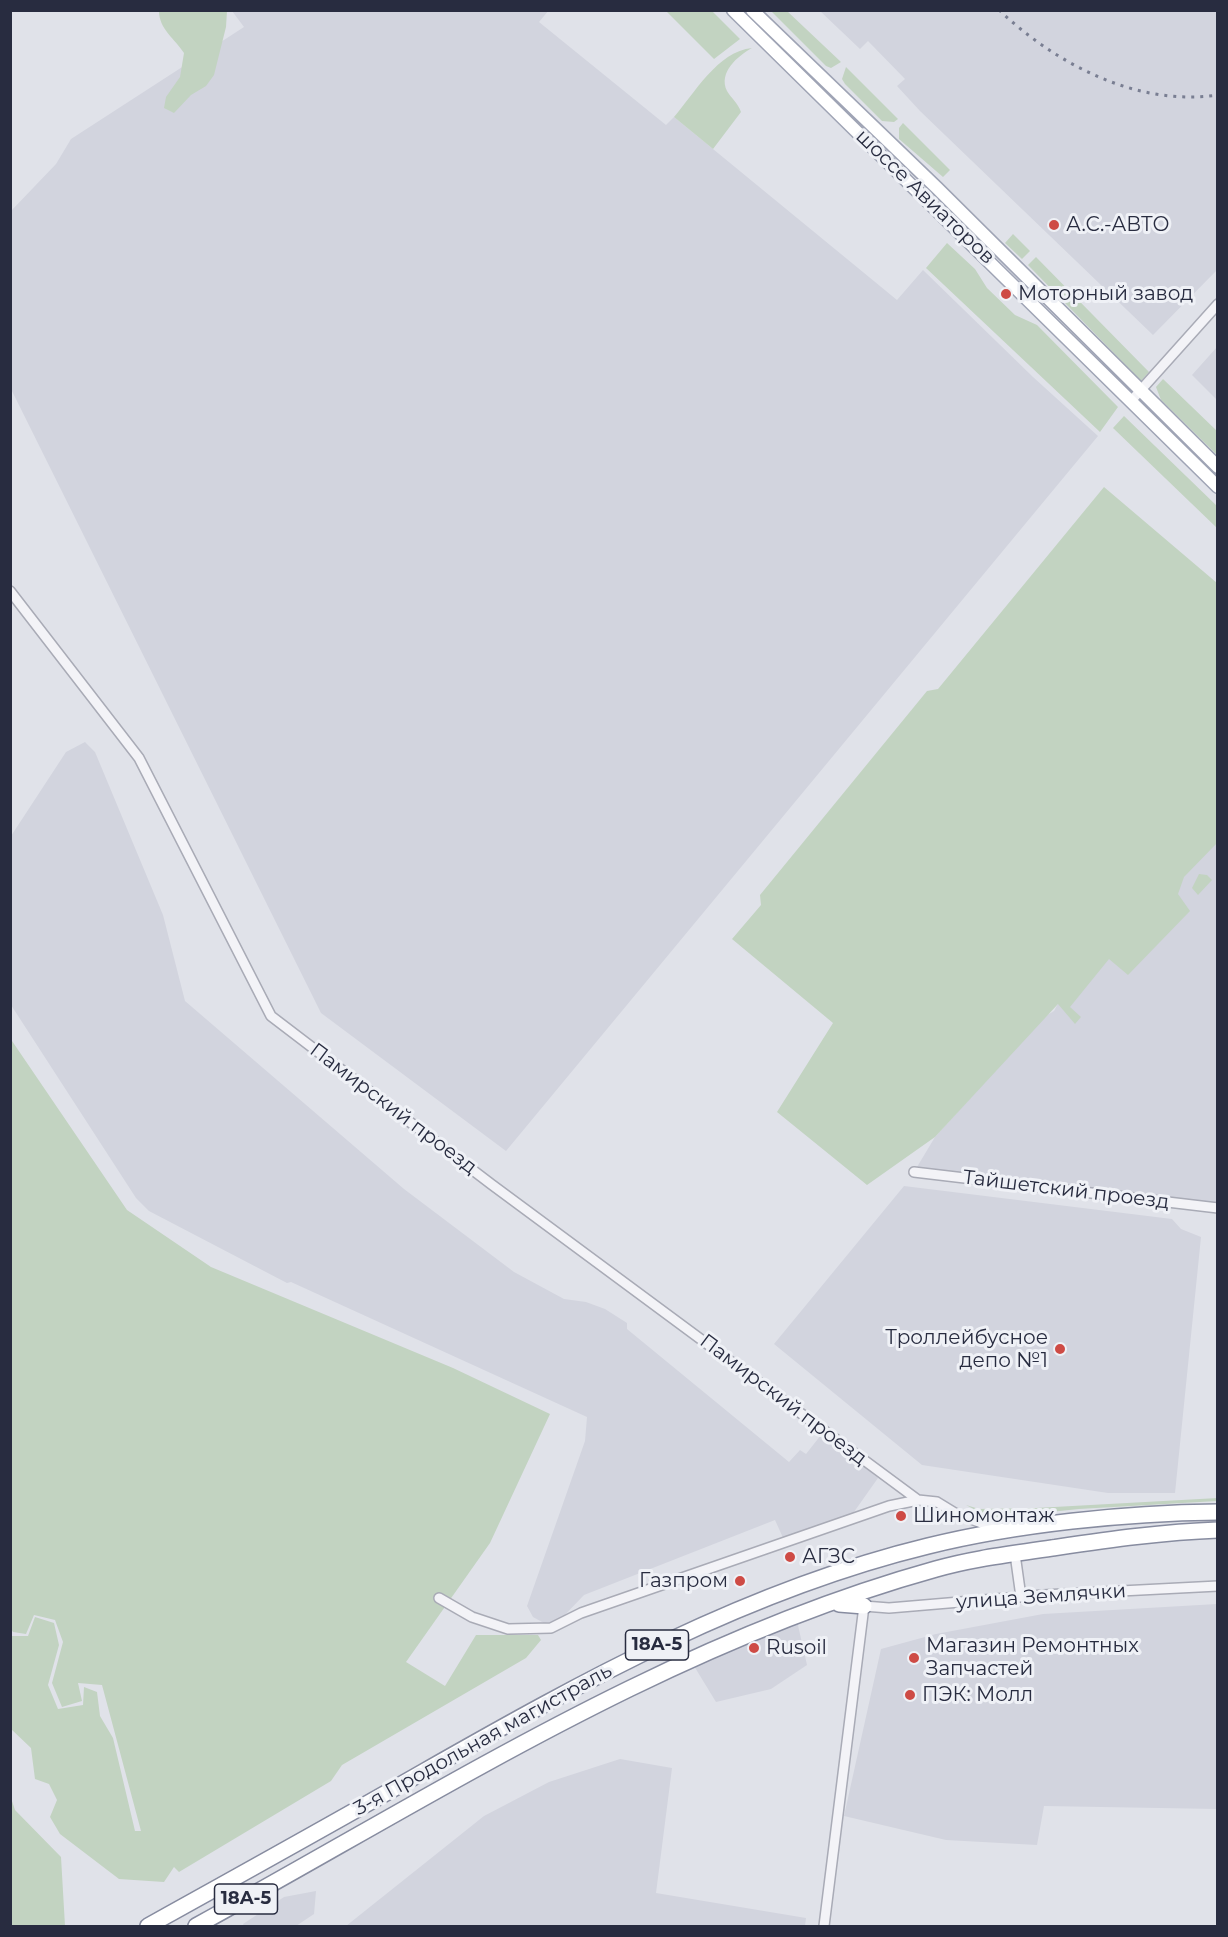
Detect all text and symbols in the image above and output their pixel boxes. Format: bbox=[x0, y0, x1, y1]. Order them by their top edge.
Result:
street label: шоссе Авиаторов bbox=[851, 125, 999, 269]
place label: А.С.-АВТО bbox=[1066, 213, 1170, 237]
marker: А.С.-АВТО bbox=[1047, 218, 1061, 232]
place label: Моторный завод bbox=[1018, 282, 1193, 306]
marker: Моторный завод bbox=[999, 287, 1013, 301]
street label: Памирский проезд bbox=[305, 1038, 481, 1180]
street label: Тайшетский проезд bbox=[961, 1165, 1171, 1215]
place label: Троллейбусное депо №1 bbox=[885, 1326, 1048, 1373]
street label: Памирский проезд bbox=[695, 1329, 871, 1471]
marker: Троллейбусное депо №1 bbox=[1053, 1342, 1067, 1356]
place label: Шиномонтаж bbox=[913, 1504, 1055, 1528]
marker: Шиномонтаж bbox=[894, 1509, 908, 1523]
place label: АГЗС bbox=[802, 1545, 855, 1569]
marker: АГЗС bbox=[783, 1550, 797, 1564]
place label: Газпром bbox=[639, 1569, 728, 1593]
marker: Газпром bbox=[733, 1574, 747, 1588]
street label: улица Землячки bbox=[955, 1579, 1127, 1615]
road number: 18А-5 bbox=[626, 1630, 688, 1660]
place label: Магазин Ремонтных Запчастей bbox=[926, 1634, 1139, 1681]
place label: Rusoil bbox=[766, 1636, 827, 1660]
marker: Rusoil bbox=[747, 1641, 761, 1655]
marker: Магазин Ремонтных Запчастей bbox=[907, 1651, 921, 1665]
street label: 3-я Продольная магистраль bbox=[350, 1659, 616, 1821]
place label: ПЭК: Молл bbox=[922, 1683, 1033, 1707]
marker: ПЭК: Молл bbox=[903, 1688, 917, 1702]
road number: 18А-5 bbox=[214, 1884, 278, 1914]

